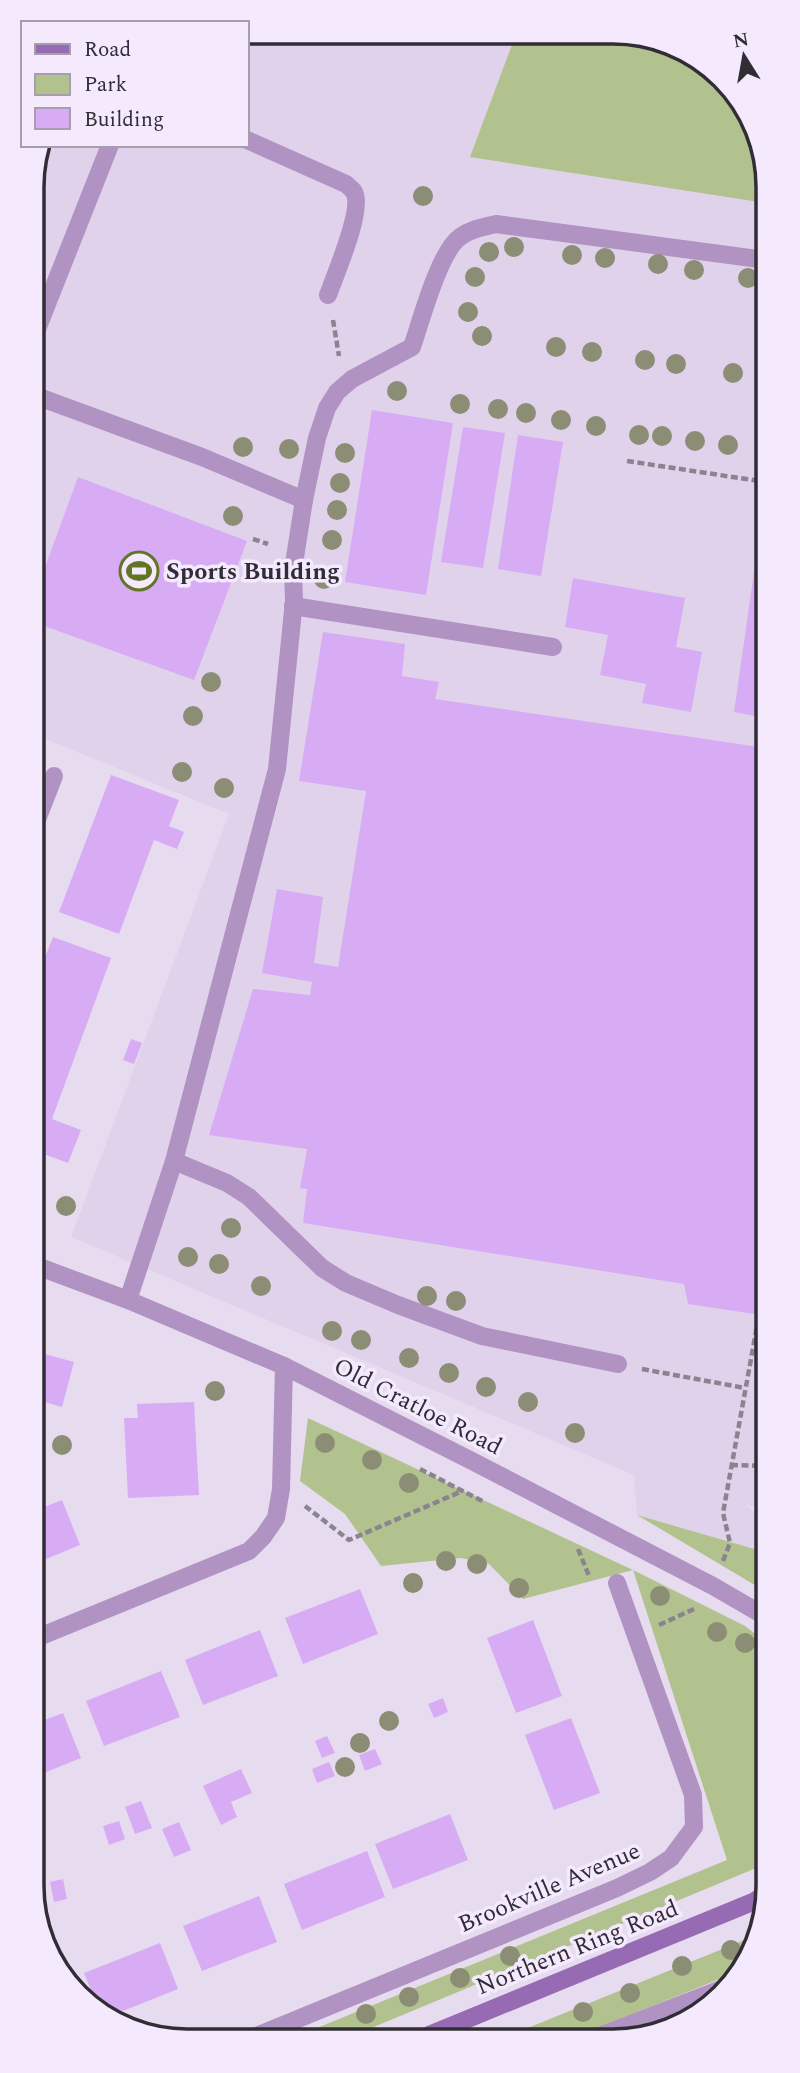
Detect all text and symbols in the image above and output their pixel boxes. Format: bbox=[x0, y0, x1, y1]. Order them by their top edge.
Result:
legend bbox=[21, 21, 248, 147]
north arrow bbox=[709, 21, 779, 91]
text: N bbox=[731, 25, 751, 56]
text: Road bbox=[84, 34, 131, 66]
text: Park bbox=[84, 69, 128, 101]
text: Building bbox=[84, 104, 164, 136]
sports icon: Sports Building bbox=[118, 550, 160, 592]
place label: Sports Building bbox=[166, 554, 340, 590]
street label: Old Cratloe Road bbox=[327, 1349, 508, 1465]
street label: Brookville Avenue bbox=[453, 1833, 646, 1943]
street label: Northern Ring Road bbox=[471, 1891, 684, 2005]

